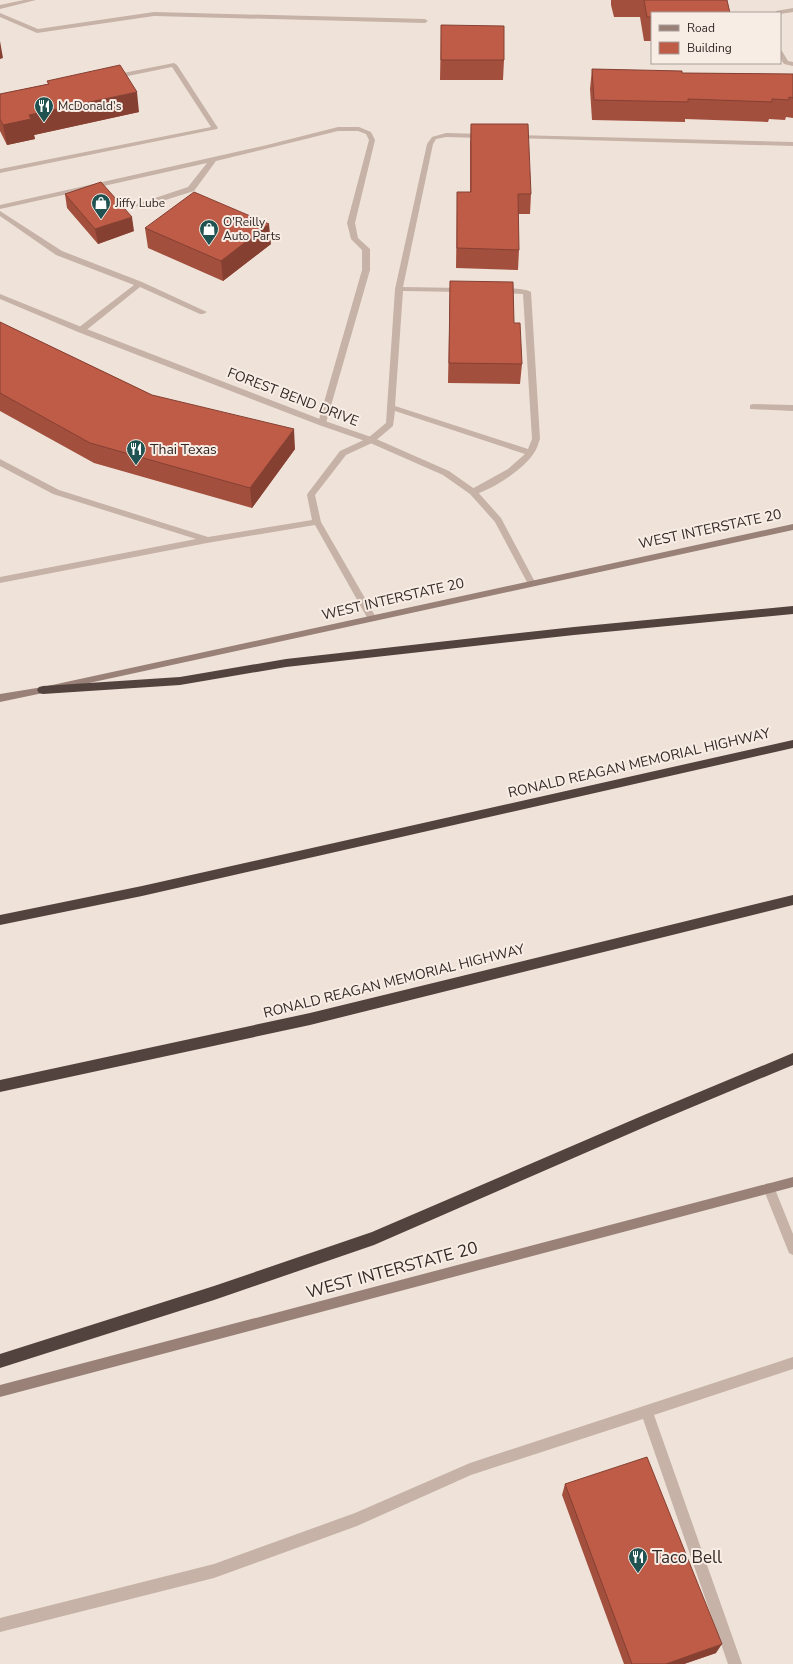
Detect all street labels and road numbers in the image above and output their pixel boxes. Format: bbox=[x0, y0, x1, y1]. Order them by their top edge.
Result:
street label: FOREST BEND DRIVE bbox=[225, 363, 361, 431]
street label: WEST INTERSTATE 20 bbox=[637, 505, 783, 553]
street label: WEST INTERSTATE 20 bbox=[320, 573, 466, 625]
street label: RONALD REAGAN MEMORIAL HIGHWAY bbox=[506, 723, 773, 802]
street label: RONALD REAGAN MEMORIAL HIGHWAY bbox=[261, 939, 527, 1023]
street label: WEST INTERSTATE 20 bbox=[304, 1236, 480, 1304]

